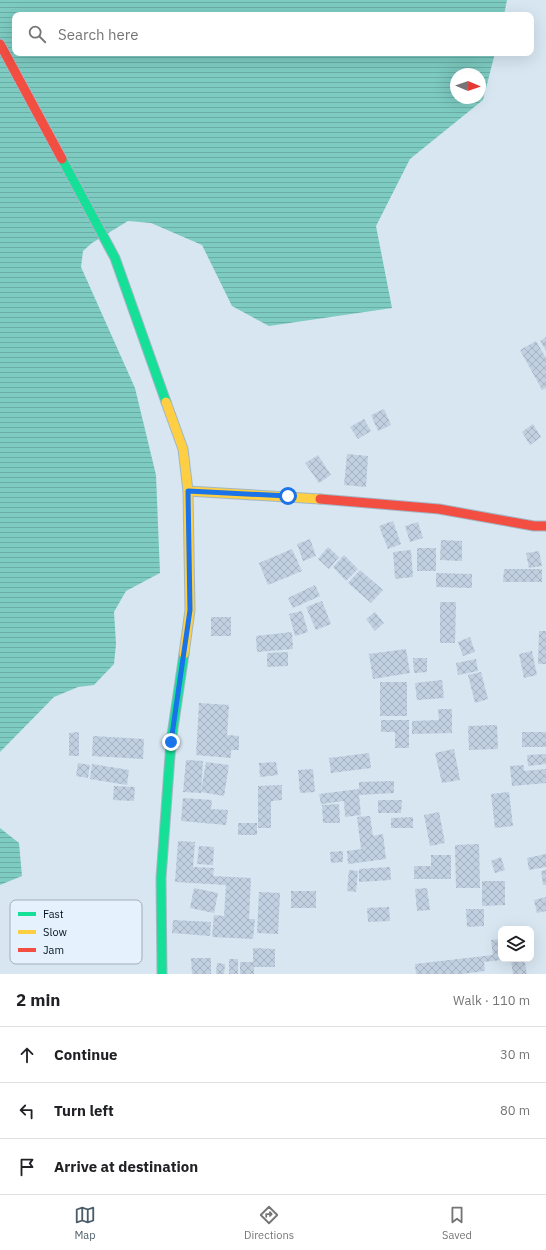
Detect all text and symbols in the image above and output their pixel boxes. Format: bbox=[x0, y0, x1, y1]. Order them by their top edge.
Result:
search box bbox=[12, 12, 534, 56]
icon: search bbox=[26, 23, 48, 45]
text: Search here bbox=[58, 25, 138, 44]
north arrow bbox=[450, 68, 486, 104]
route start bbox=[279, 487, 297, 505]
route end bbox=[162, 733, 180, 751]
legend bbox=[10, 900, 142, 964]
text: Fast bbox=[43, 907, 64, 921]
text: Slow bbox=[43, 925, 67, 939]
map controls bbox=[498, 926, 534, 962]
button: layers bbox=[498, 926, 534, 962]
text: Jam bbox=[43, 943, 64, 957]
text: 2 min bbox=[16, 989, 60, 1011]
text: Walk · 110 m bbox=[453, 992, 530, 1009]
icon: ahead bbox=[16, 1044, 38, 1066]
text: Continue bbox=[54, 1045, 118, 1064]
text: 30 m bbox=[500, 1046, 530, 1063]
icon: left bbox=[16, 1100, 38, 1122]
text: Turn left bbox=[54, 1101, 114, 1120]
text: 80 m bbox=[500, 1102, 530, 1119]
icon: arrive bbox=[16, 1156, 38, 1178]
text: Arrive at destination bbox=[54, 1157, 198, 1176]
tab: Map bbox=[74, 1204, 96, 1242]
tab: Directions bbox=[244, 1204, 294, 1242]
tab: Saved bbox=[442, 1204, 472, 1242]

